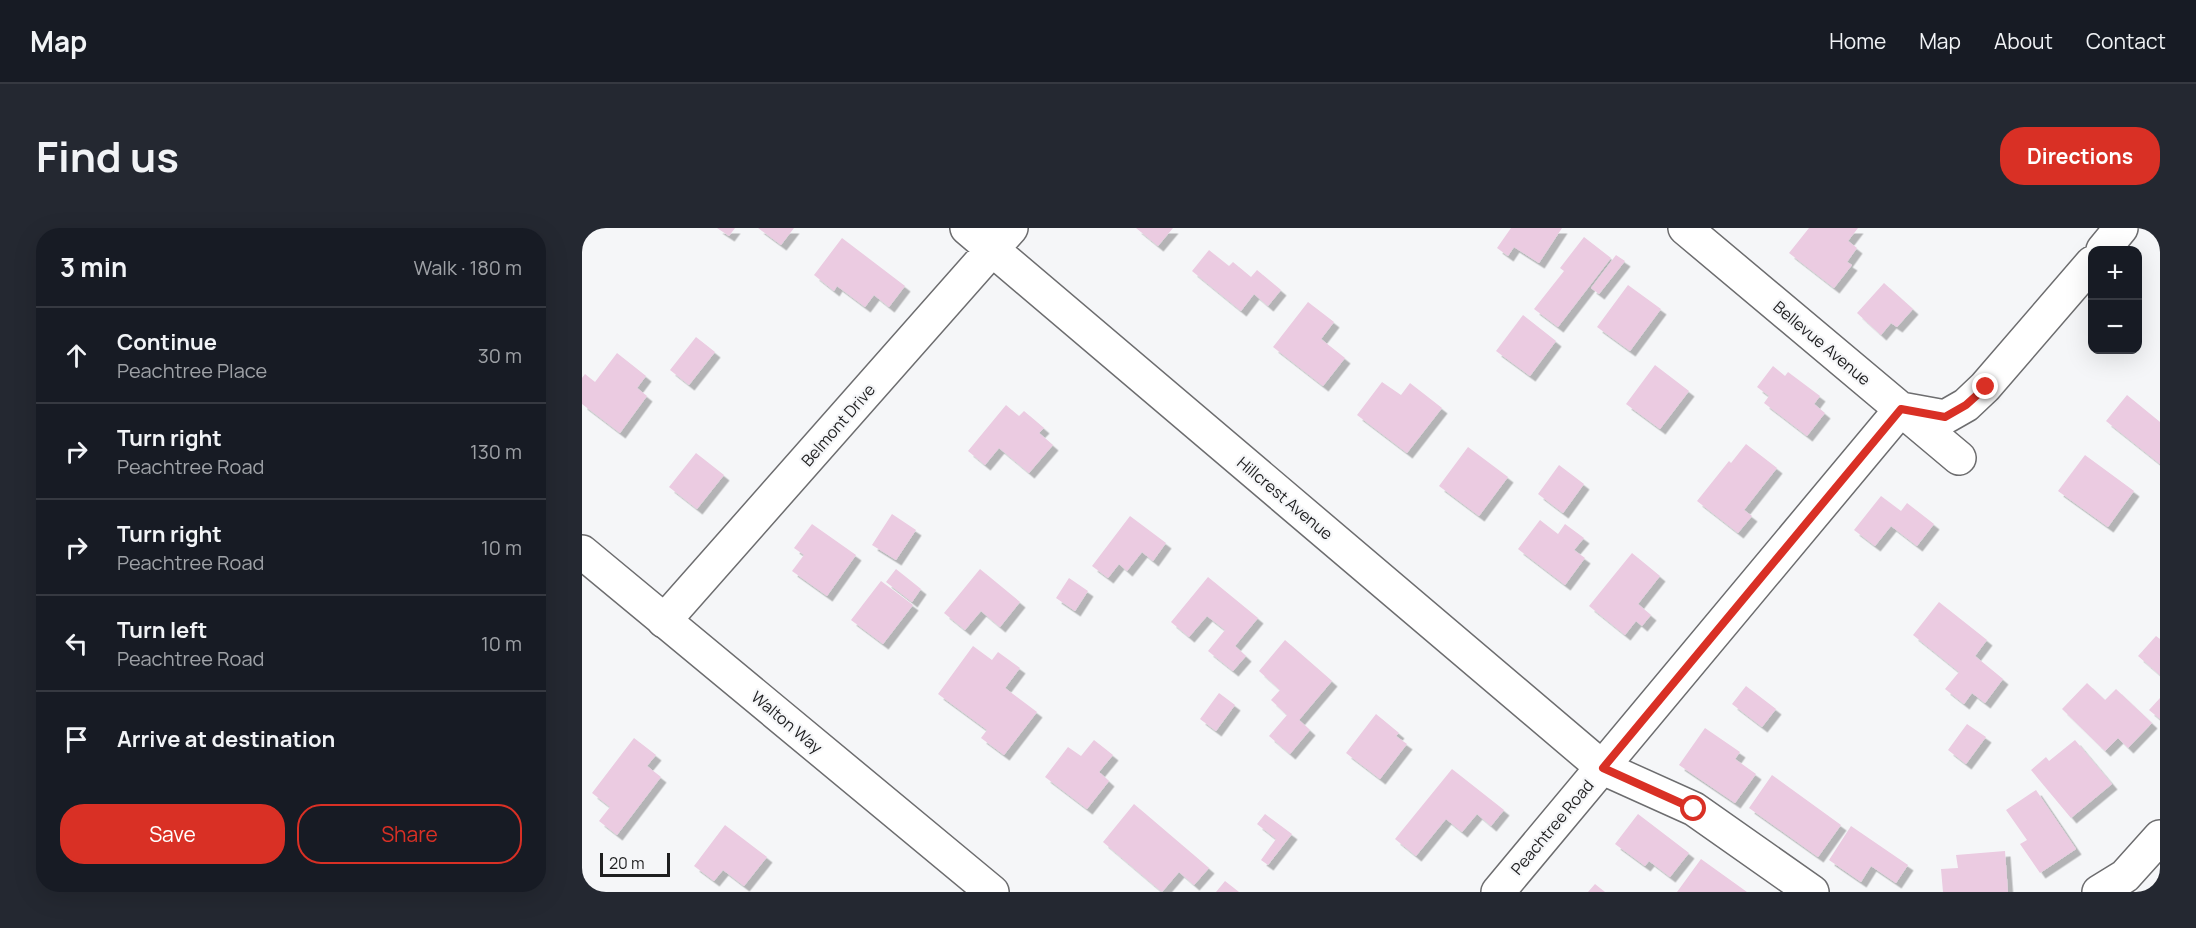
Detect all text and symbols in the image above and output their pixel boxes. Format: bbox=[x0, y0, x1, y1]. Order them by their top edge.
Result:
text: Map bbox=[30, 22, 87, 60]
text: Home bbox=[1829, 27, 1886, 55]
text: Map bbox=[1919, 27, 1961, 55]
text: About bbox=[1994, 27, 2053, 55]
text: Contact bbox=[2086, 27, 2166, 55]
text: Find us bbox=[36, 127, 179, 185]
button: Directions bbox=[2000, 127, 2160, 185]
map controls bbox=[2088, 246, 2142, 354]
button: + bbox=[2088, 246, 2142, 300]
text: 3 min bbox=[60, 249, 127, 285]
text: Walk · 180 m bbox=[413, 254, 522, 281]
street label: Bellevue Avenue bbox=[1769, 296, 1875, 390]
button: − bbox=[2088, 300, 2142, 354]
text: Continue bbox=[117, 327, 217, 357]
icon: ahead bbox=[60, 339, 93, 372]
text: 30 m bbox=[478, 342, 522, 369]
text: Peachtree Place bbox=[117, 357, 267, 384]
route end bbox=[1972, 373, 1998, 399]
street label: Belmont Drive bbox=[796, 379, 880, 471]
text: Turn right bbox=[117, 423, 222, 453]
icon: right bbox=[60, 435, 93, 468]
text: 130 m bbox=[470, 438, 522, 465]
street label: Hillcrest Avenue bbox=[1232, 451, 1338, 545]
text: Peachtree Road bbox=[117, 453, 264, 480]
text: Turn right bbox=[117, 519, 222, 549]
icon: right bbox=[60, 531, 93, 564]
text: 10 m bbox=[481, 534, 522, 561]
text: Peachtree Road bbox=[117, 549, 264, 576]
text: Turn left bbox=[117, 615, 207, 645]
icon: left bbox=[60, 627, 93, 660]
text: 10 m bbox=[481, 630, 522, 657]
text: Peachtree Road bbox=[117, 645, 264, 672]
street label: Walton Way bbox=[747, 686, 828, 758]
icon: arrive bbox=[60, 723, 93, 756]
text: Arrive at destination bbox=[117, 724, 335, 754]
street label: Peachtree Road bbox=[1506, 775, 1598, 879]
route start bbox=[1680, 795, 1706, 821]
button: Save bbox=[60, 804, 285, 864]
button: Share bbox=[297, 804, 522, 864]
scale bar bbox=[600, 850, 670, 878]
text: 20 m bbox=[609, 852, 645, 874]

